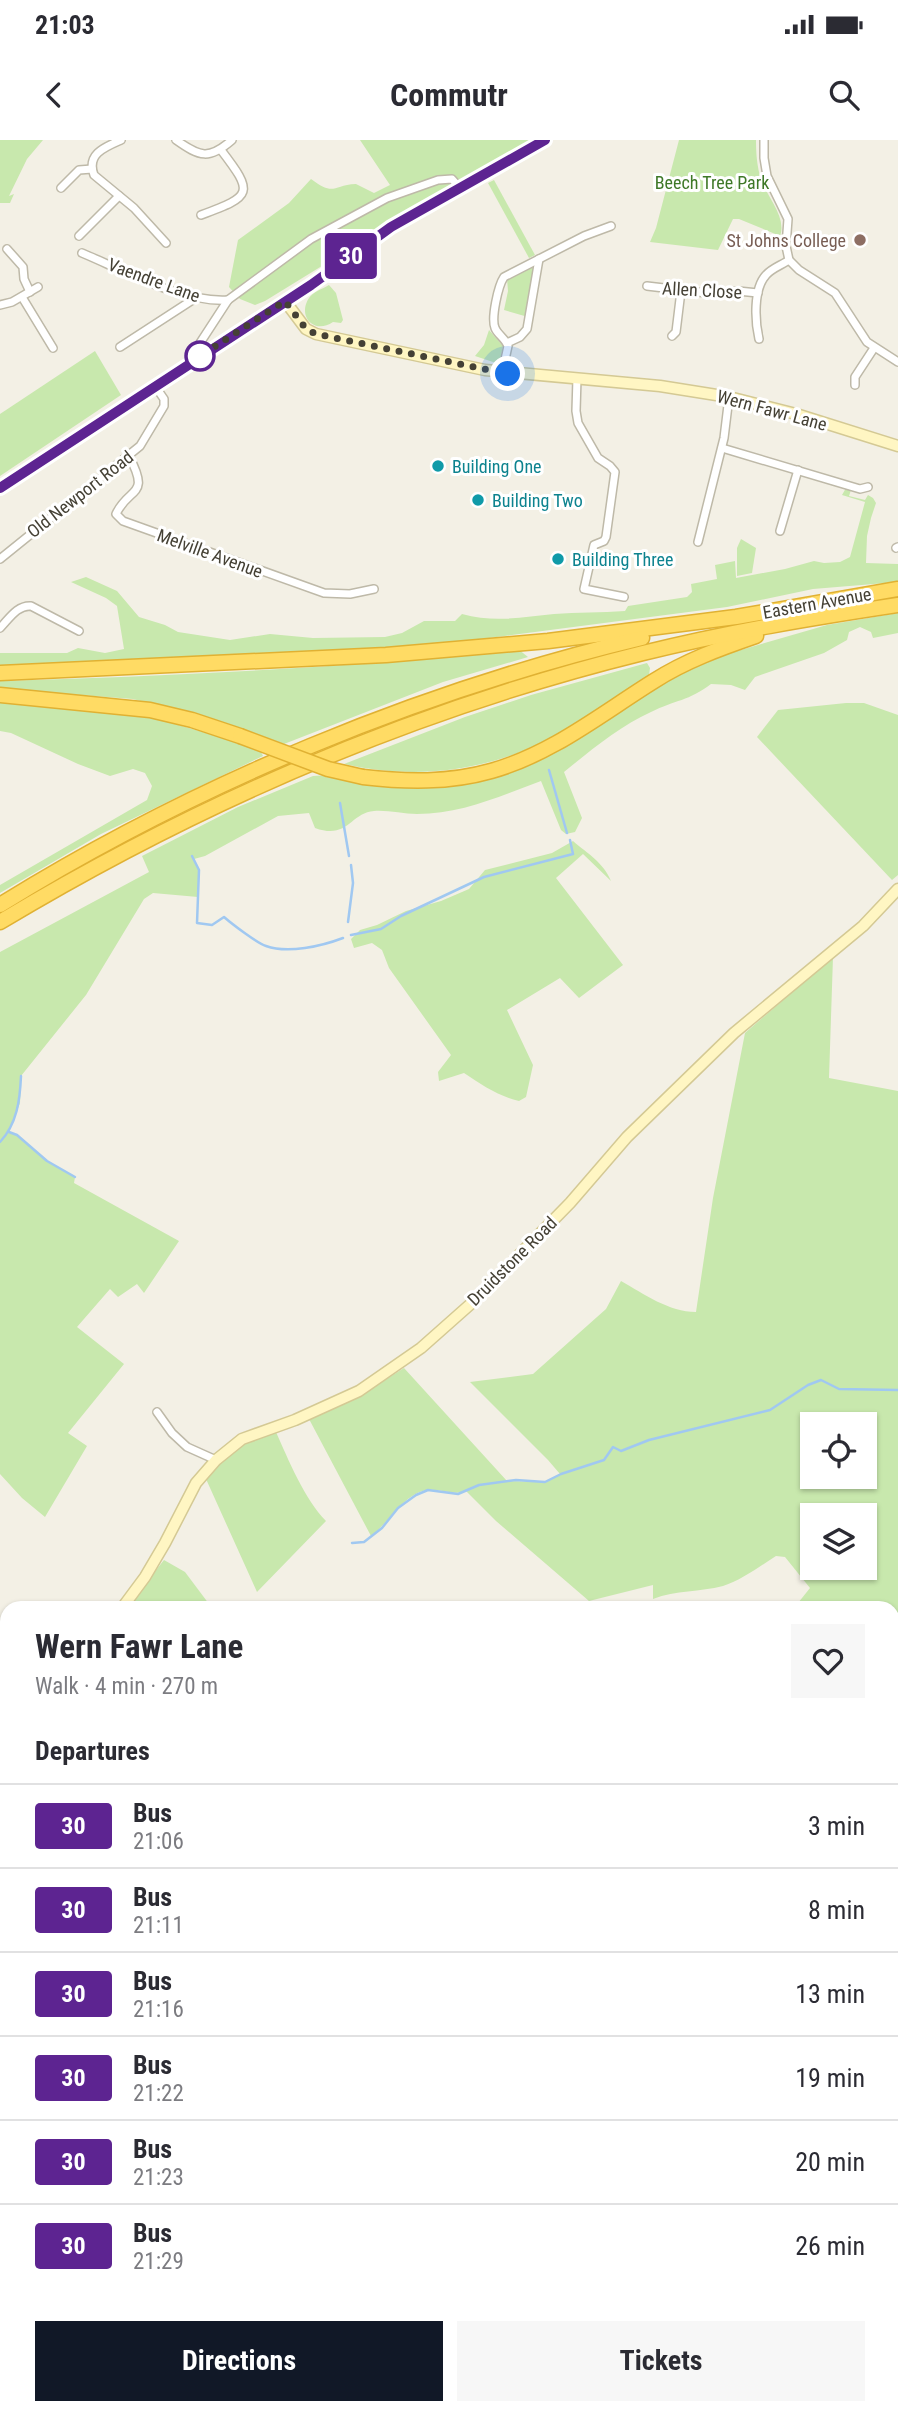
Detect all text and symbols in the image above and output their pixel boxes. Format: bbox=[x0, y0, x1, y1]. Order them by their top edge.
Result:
text: 21:03 bbox=[35, 10, 95, 40]
icon: back bbox=[35, 76, 73, 114]
text: Commutr bbox=[390, 76, 508, 114]
icon: search bbox=[825, 76, 863, 114]
park label: Beech Tree Park bbox=[655, 172, 769, 193]
place label: St Johns College bbox=[726, 230, 846, 251]
marker: St Johns College bbox=[852, 232, 868, 248]
line badge: 30 bbox=[320, 233, 382, 279]
text: 30 bbox=[339, 242, 363, 270]
street label: Vaendre Lane bbox=[105, 254, 203, 306]
street label: Allen Close bbox=[662, 277, 742, 303]
unlabelled marker bbox=[185, 341, 215, 371]
your location bbox=[490, 356, 525, 391]
street label: Wern Fawr Lane bbox=[715, 385, 829, 435]
street label: Old Newport Road bbox=[23, 446, 137, 542]
place label: Building One bbox=[452, 456, 542, 477]
marker: Building One bbox=[430, 458, 446, 474]
place label: Building Two bbox=[492, 490, 583, 511]
marker: Building Two bbox=[470, 492, 486, 508]
street label: Melville Avenue bbox=[154, 524, 266, 582]
place label: Building Three bbox=[572, 549, 673, 570]
marker: Building Three bbox=[550, 551, 566, 567]
street label: Eastern Avenue bbox=[761, 583, 873, 623]
street label: Druidstone Road bbox=[463, 1212, 561, 1310]
map controls bbox=[800, 1412, 877, 1580]
button: locate bbox=[800, 1412, 877, 1489]
button: layers bbox=[800, 1503, 877, 1580]
button: heart bbox=[791, 1624, 865, 1698]
text: Wern Fawr Lane bbox=[35, 1627, 243, 1666]
text: Walk · 4 min · 270 m bbox=[35, 1673, 218, 1700]
text: Departures bbox=[35, 1736, 150, 1766]
text: Bus bbox=[133, 1798, 172, 1828]
text: 3 min bbox=[808, 1811, 865, 1841]
text: 30 bbox=[61, 1812, 86, 1840]
text: 21:06 bbox=[133, 1828, 184, 1855]
text: Bus bbox=[133, 1882, 172, 1912]
text: 8 min bbox=[808, 1895, 865, 1925]
text: 30 bbox=[61, 1896, 86, 1924]
text: 21:11 bbox=[133, 1912, 184, 1939]
text: Bus bbox=[133, 1966, 172, 1996]
text: 13 min bbox=[795, 1979, 865, 2009]
text: 30 bbox=[61, 1980, 86, 2008]
text: 21:16 bbox=[133, 1996, 184, 2023]
text: Bus bbox=[133, 2050, 172, 2080]
text: 19 min bbox=[795, 2063, 865, 2093]
text: 30 bbox=[61, 2064, 86, 2092]
text: 21:22 bbox=[133, 2080, 184, 2107]
text: Bus bbox=[133, 2134, 172, 2164]
text: 20 min bbox=[795, 2147, 865, 2177]
text: 30 bbox=[61, 2148, 86, 2176]
text: 21:23 bbox=[133, 2164, 184, 2191]
text: Bus bbox=[133, 2218, 172, 2248]
text: 26 min bbox=[795, 2231, 865, 2261]
text: 30 bbox=[61, 2232, 86, 2260]
text: 21:29 bbox=[133, 2248, 184, 2275]
button: Directions bbox=[35, 2321, 443, 2401]
button: Tickets bbox=[457, 2321, 865, 2401]

